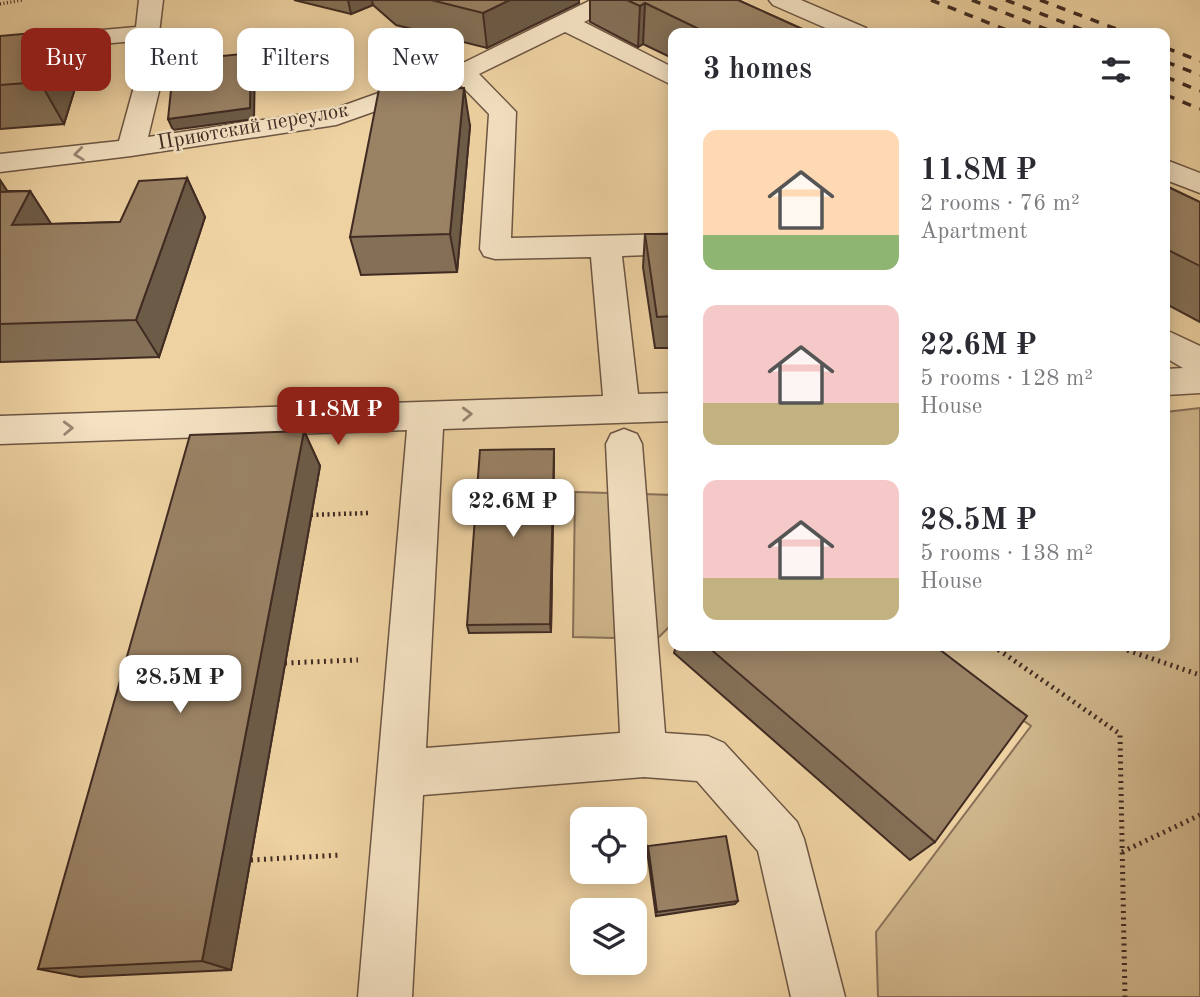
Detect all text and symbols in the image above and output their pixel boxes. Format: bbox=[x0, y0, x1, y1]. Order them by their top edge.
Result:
chip: Buy bbox=[21, 28, 111, 91]
chip: Rent bbox=[125, 28, 223, 91]
chip: Filters bbox=[237, 28, 354, 91]
chip: New bbox=[368, 28, 464, 91]
icon: filters bbox=[1097, 51, 1135, 89]
text: 3 homes bbox=[703, 55, 812, 85]
street label: Приютский переулок bbox=[156, 100, 351, 154]
one-way arrow bbox=[73, 147, 84, 162]
text: 11.8M ₽ bbox=[920, 156, 1037, 186]
icon: home bbox=[759, 158, 843, 242]
text: 2 rooms · 76 m² bbox=[920, 192, 1080, 215]
text: Apartment bbox=[920, 220, 1028, 243]
text: 22.6M ₽ bbox=[920, 331, 1037, 361]
icon: home bbox=[759, 333, 843, 417]
text: 5 rooms · 128 m² bbox=[920, 367, 1093, 390]
pin: 11.8M ₽ bbox=[273, 388, 403, 447]
text: House bbox=[920, 395, 982, 418]
text: 11.8M ₽ bbox=[293, 398, 383, 421]
one-way arrow bbox=[462, 407, 473, 422]
one-way arrow bbox=[63, 420, 74, 435]
pin: 22.6M ₽ bbox=[448, 480, 578, 539]
text: 22.6M ₽ bbox=[468, 490, 558, 513]
text: 28.5M ₽ bbox=[920, 506, 1037, 536]
icon: home bbox=[759, 508, 843, 592]
text: 5 rooms · 138 m² bbox=[920, 542, 1093, 565]
text: House bbox=[920, 570, 982, 593]
pin: 28.5M ₽ bbox=[115, 656, 245, 715]
text: 28.5M ₽ bbox=[135, 666, 225, 689]
map controls bbox=[570, 807, 647, 975]
button: locate bbox=[570, 807, 647, 884]
button: layers bbox=[570, 898, 647, 975]

